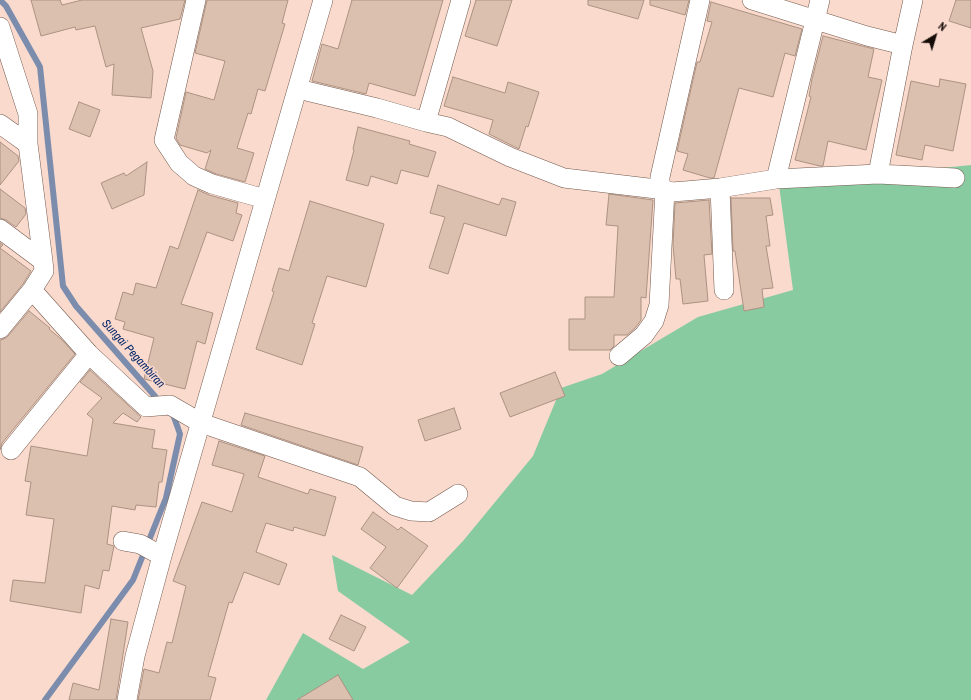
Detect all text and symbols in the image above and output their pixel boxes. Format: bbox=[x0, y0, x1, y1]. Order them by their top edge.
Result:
north arrow bbox=[915, 16, 955, 56]
text: N bbox=[936, 19, 949, 34]
water label: Sungai Pegambiran bbox=[98, 317, 168, 391]

